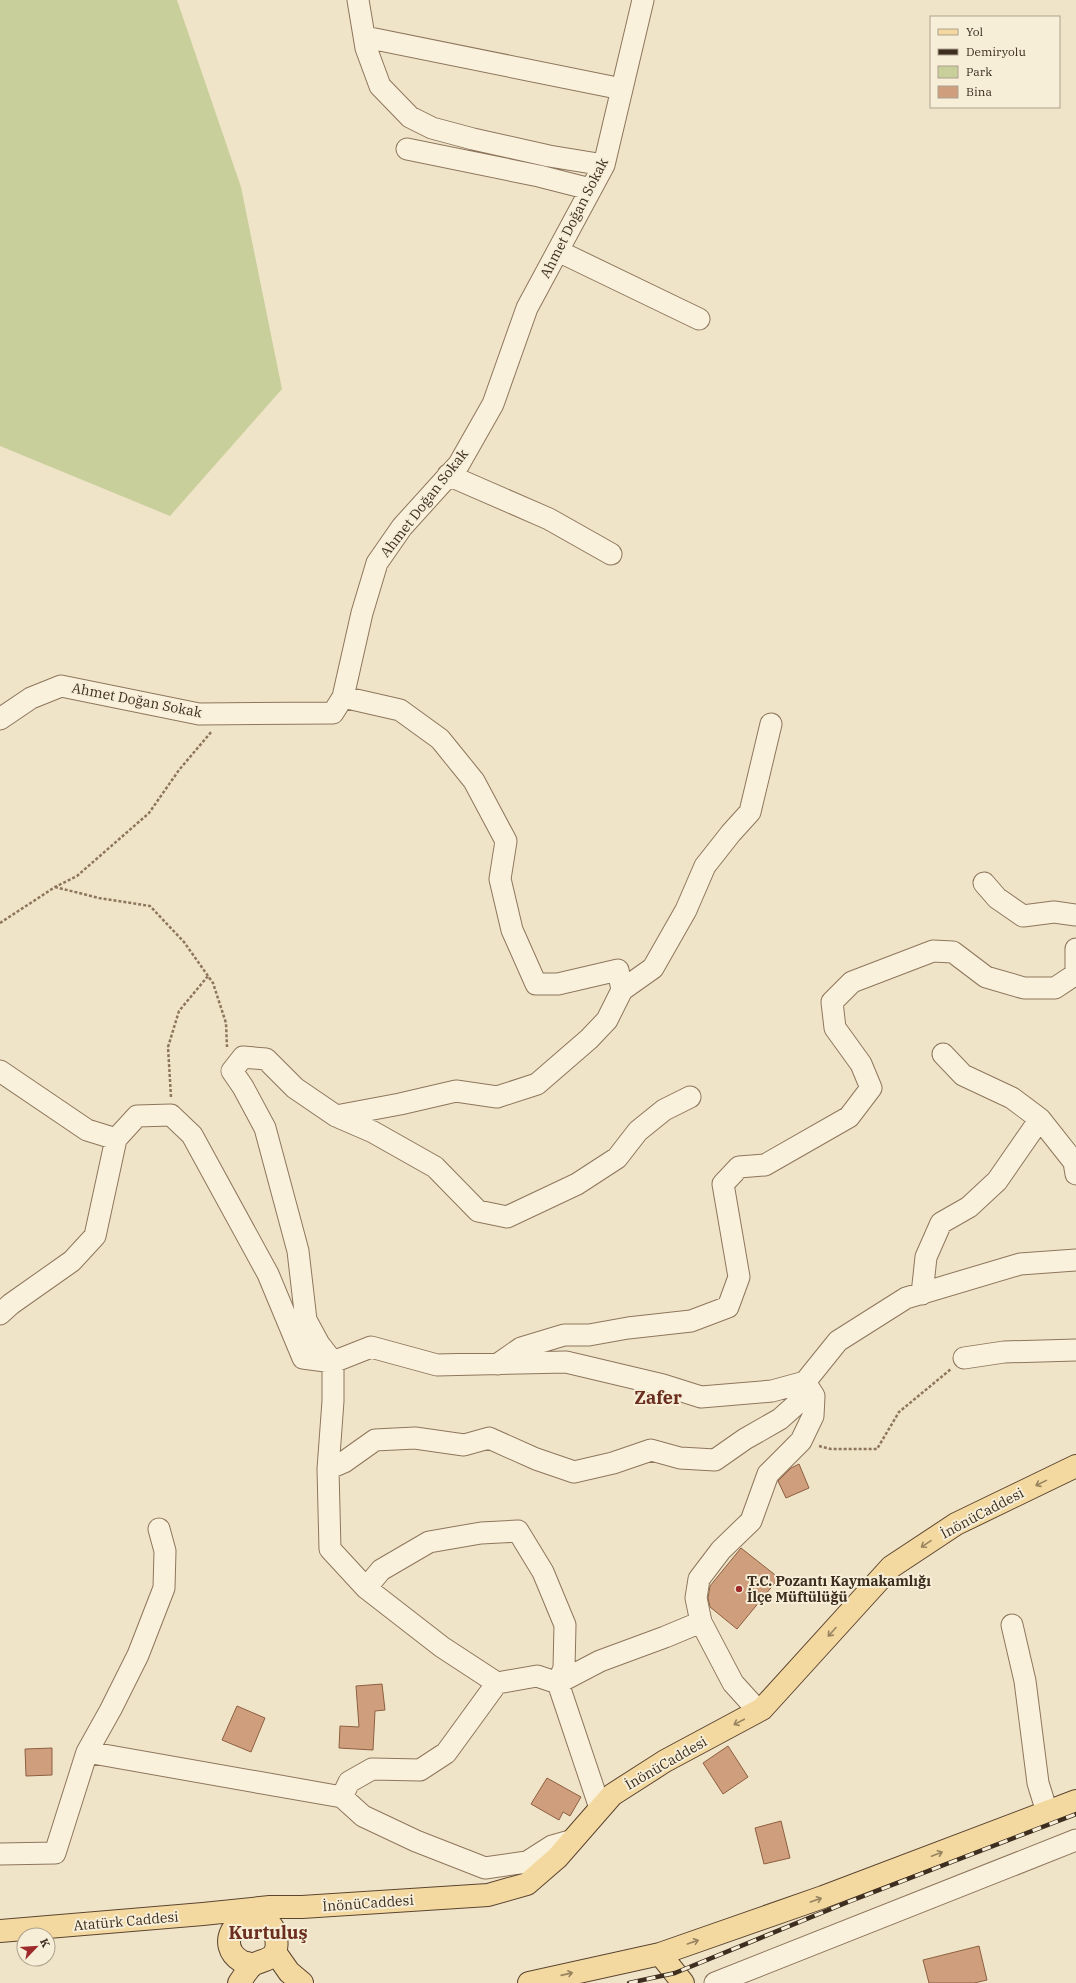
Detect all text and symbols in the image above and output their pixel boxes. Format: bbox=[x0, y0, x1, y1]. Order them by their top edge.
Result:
legend bbox=[930, 16, 1060, 108]
text: Yol bbox=[966, 24, 984, 39]
text: Demiryolu bbox=[966, 44, 1026, 59]
text: Park bbox=[966, 64, 992, 79]
text: Bina bbox=[966, 84, 992, 99]
street label: Ahmet Doğan Sokak bbox=[536, 154, 612, 281]
street label: Ahmet Doğan Sokak bbox=[376, 445, 472, 561]
street label: Ahmet Doğan Sokak bbox=[70, 679, 205, 722]
district label: Zafer bbox=[634, 1386, 682, 1409]
one-way arrow bbox=[1035, 1480, 1047, 1487]
street label: İnönüCaddesi bbox=[937, 1484, 1027, 1542]
one-way arrow bbox=[921, 1540, 932, 1548]
place label: T.C. Pozantı Kaymakamlığı İlçe Müftülüğü bbox=[747, 1572, 931, 1606]
marker: T.C. Pozantı Kaymakamlığı İlçe Müftülüğü bbox=[734, 1584, 744, 1594]
one-way arrow bbox=[828, 1627, 837, 1638]
one-way arrow bbox=[734, 1718, 746, 1726]
street label: İnönüCaddesi bbox=[622, 1732, 710, 1794]
one-way arrow bbox=[931, 1850, 943, 1858]
street label: İnönüCaddesi bbox=[322, 1891, 414, 1915]
one-way arrow bbox=[809, 1895, 821, 1903]
street label: Atatürk Caddesi bbox=[73, 1907, 179, 1935]
district label: Kurtuluş bbox=[228, 1921, 308, 1944]
north arrow bbox=[16, 1927, 56, 1967]
text: K bbox=[37, 1936, 53, 1950]
one-way arrow bbox=[686, 1938, 699, 1945]
one-way arrow bbox=[560, 1970, 573, 1978]

